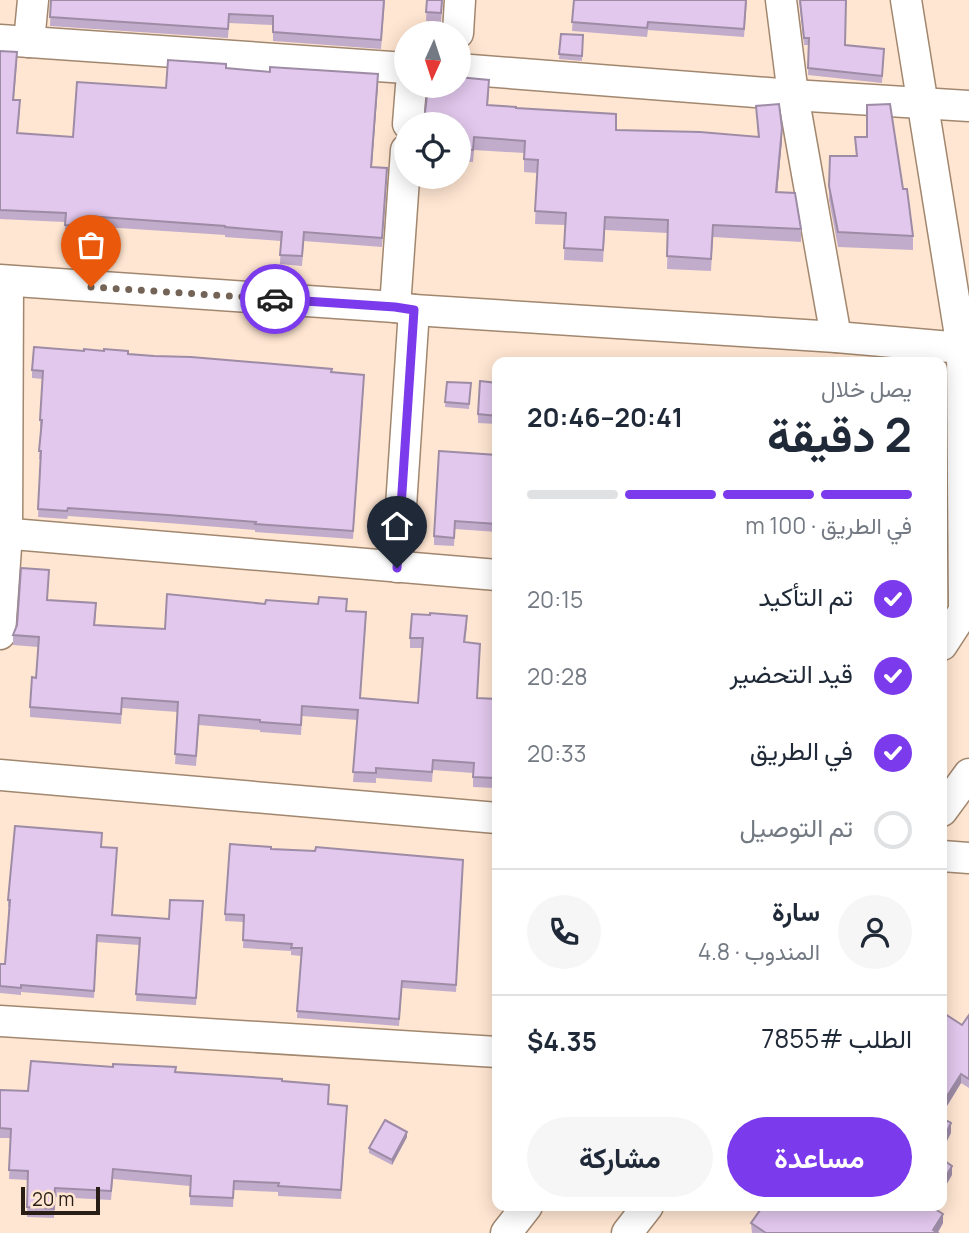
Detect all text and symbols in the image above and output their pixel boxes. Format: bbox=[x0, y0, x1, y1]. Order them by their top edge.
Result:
north arrow bbox=[394, 21, 471, 98]
map controls bbox=[394, 21, 471, 189]
button: locate bbox=[394, 112, 471, 189]
pin bbox=[61, 215, 121, 287]
icon: bag bbox=[72, 226, 110, 264]
courier bbox=[240, 264, 310, 334]
icon: car bbox=[256, 280, 294, 318]
text: يصل خلال bbox=[821, 372, 912, 404]
text: 20:41–20:46 bbox=[527, 399, 683, 435]
text: 2 دقيقة bbox=[767, 403, 912, 466]
pin bbox=[367, 496, 427, 568]
icon: home bbox=[378, 507, 416, 545]
text: في الطريق · 100 m bbox=[745, 509, 912, 541]
text: تم التأكيد bbox=[758, 578, 853, 614]
icon: check bbox=[874, 580, 912, 618]
text: 20:15 bbox=[527, 583, 583, 615]
text: قيد التحضير bbox=[729, 655, 853, 691]
icon: check bbox=[874, 657, 912, 695]
text: 20:28 bbox=[527, 660, 587, 692]
text: في الطريق bbox=[750, 732, 853, 768]
icon: check bbox=[874, 734, 912, 772]
text: 20:33 bbox=[527, 737, 586, 769]
text: تم التوصيل bbox=[739, 809, 853, 845]
text: سارة bbox=[772, 893, 820, 929]
button: phone bbox=[527, 895, 601, 969]
button: person bbox=[838, 895, 912, 969]
text: المندوب · 4.8 bbox=[698, 935, 820, 967]
text: الطلب #7855 bbox=[761, 1020, 912, 1056]
text: $4.35 bbox=[527, 1023, 597, 1059]
button: مشاركة bbox=[527, 1117, 713, 1197]
button: مساعدة bbox=[727, 1117, 912, 1197]
scale bar bbox=[21, 1184, 100, 1216]
text: 20 m bbox=[32, 1186, 74, 1212]

